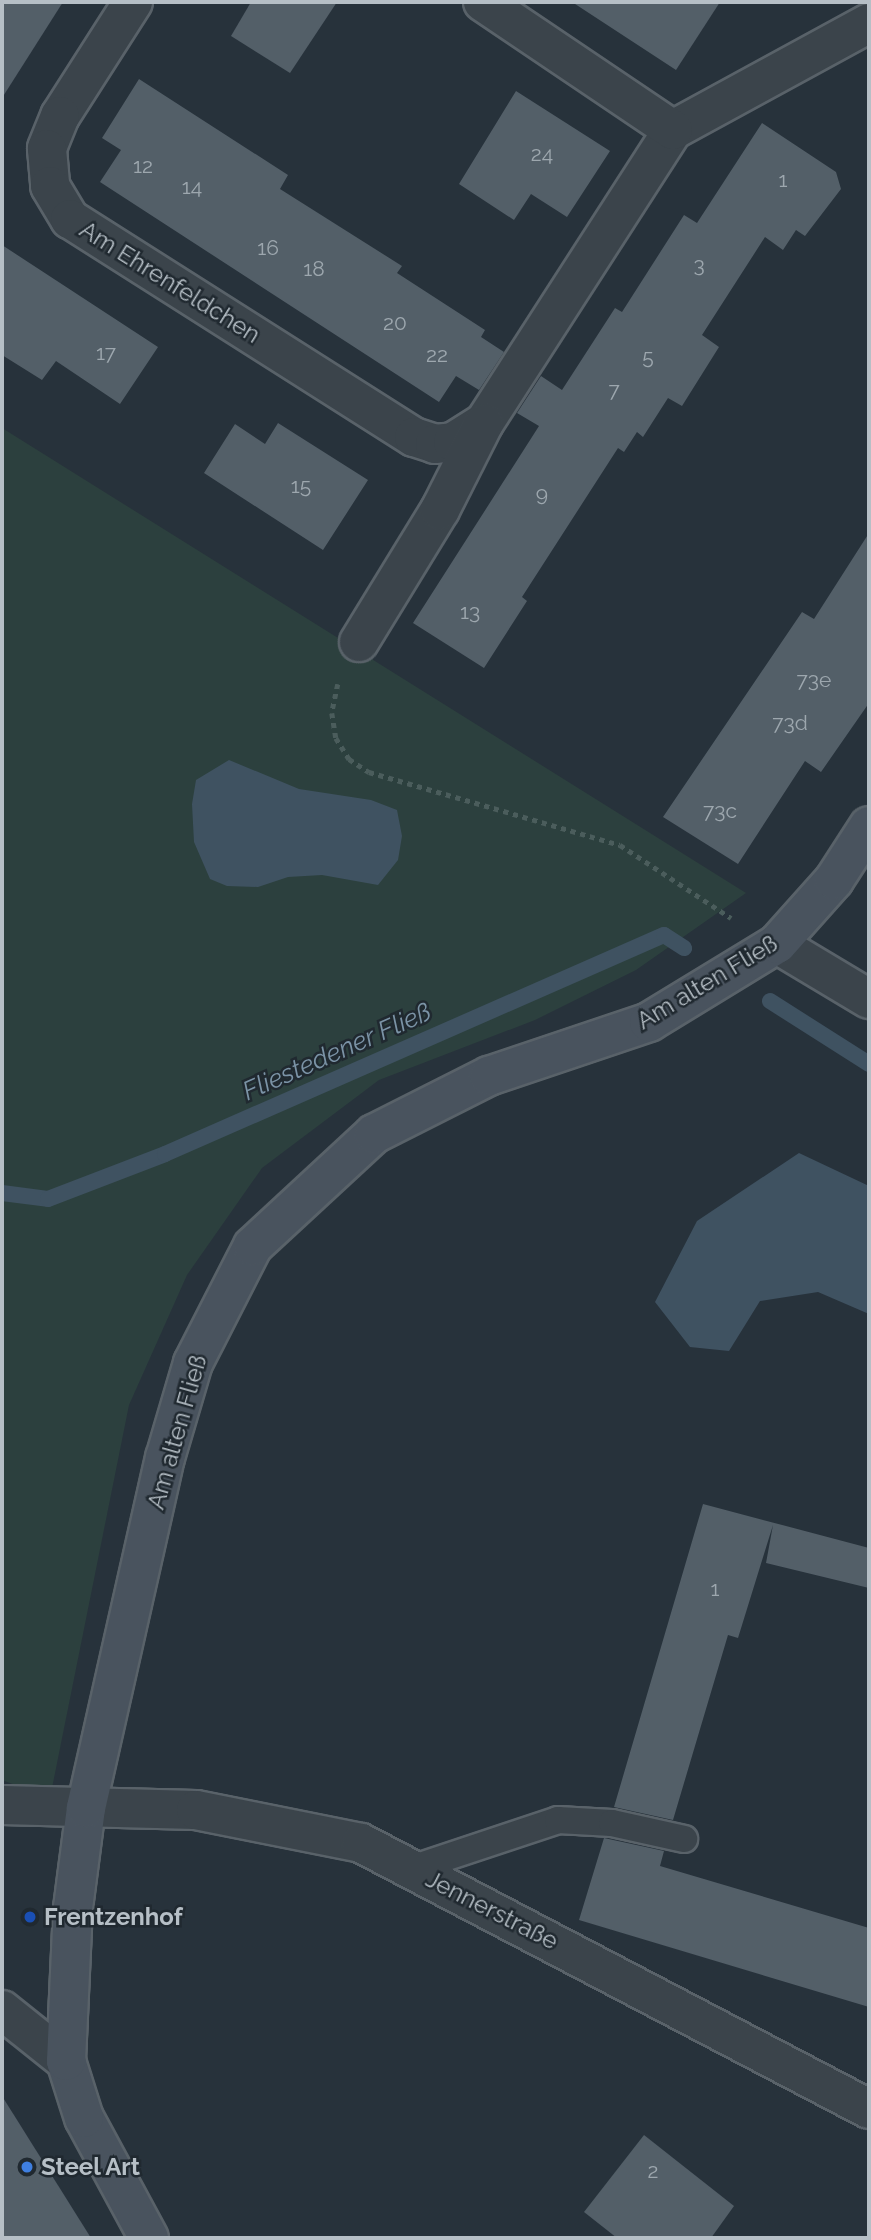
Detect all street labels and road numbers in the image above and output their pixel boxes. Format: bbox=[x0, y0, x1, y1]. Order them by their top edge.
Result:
street label: Am Ehrenfeldchen bbox=[74, 215, 266, 349]
street label: Am alten Fließ bbox=[631, 929, 783, 1035]
street label: Am alten Fließ bbox=[141, 1351, 213, 1513]
street label: Jennerstraße bbox=[421, 1864, 563, 1956]

